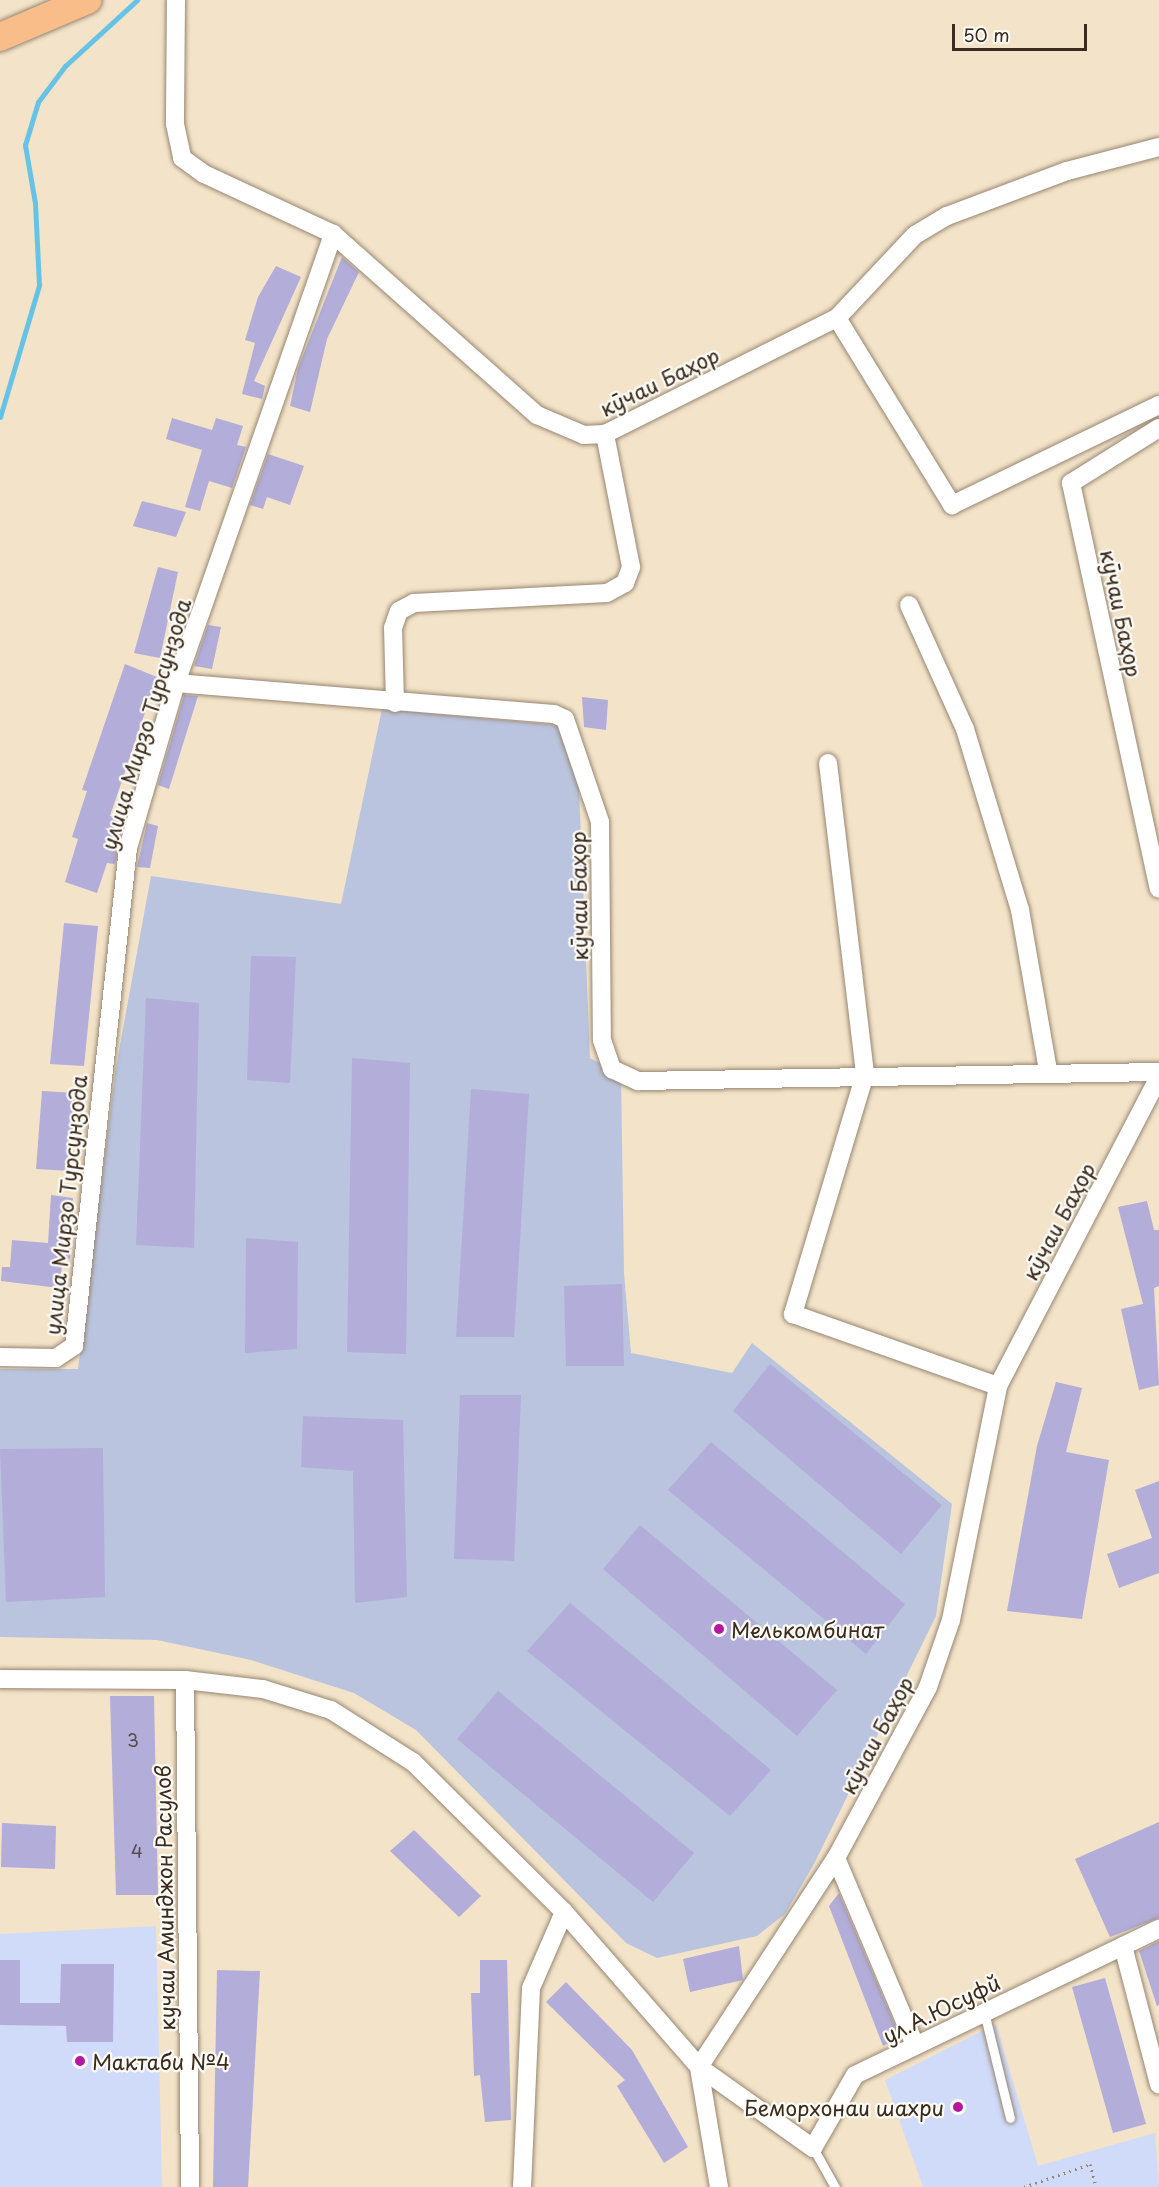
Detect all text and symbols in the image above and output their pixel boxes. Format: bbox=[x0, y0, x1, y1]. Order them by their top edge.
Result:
scale bar bbox=[955, 12, 1090, 50]
text: 50 m bbox=[963, 21, 1010, 48]
street label: кӯчаи Баҳор bbox=[595, 341, 723, 421]
street label: кӯчаи Баҳор bbox=[1096, 547, 1148, 679]
street label: улица Мирзо Турсунзода bbox=[94, 594, 196, 854]
street label: кӯчаи Баҳор bbox=[564, 831, 592, 961]
street label: улица Мирзо Турсунзода bbox=[39, 1073, 91, 1337]
street label: кӯчаи Баҳор bbox=[1016, 1158, 1100, 1284]
place label: Мелькомбинат bbox=[731, 1616, 884, 1642]
marker: Мелькомбинат bbox=[712, 1622, 726, 1636]
street label: кӯчаи Баҳор bbox=[834, 1672, 918, 1798]
house number: 3 bbox=[127, 1729, 139, 1751]
street label: кучаи Аминджон Расулов bbox=[149, 1763, 179, 2033]
house number: 4 bbox=[131, 1840, 143, 1862]
street label: ул.А.Юсуфй bbox=[878, 1969, 1004, 2047]
place label: Мактаби №4 bbox=[92, 2048, 231, 2074]
marker: Мактаби №4 bbox=[73, 2054, 87, 2068]
place label: Беморхонаи шахри bbox=[743, 2094, 944, 2120]
marker: Беморхонаи шахри bbox=[949, 2098, 967, 2116]

